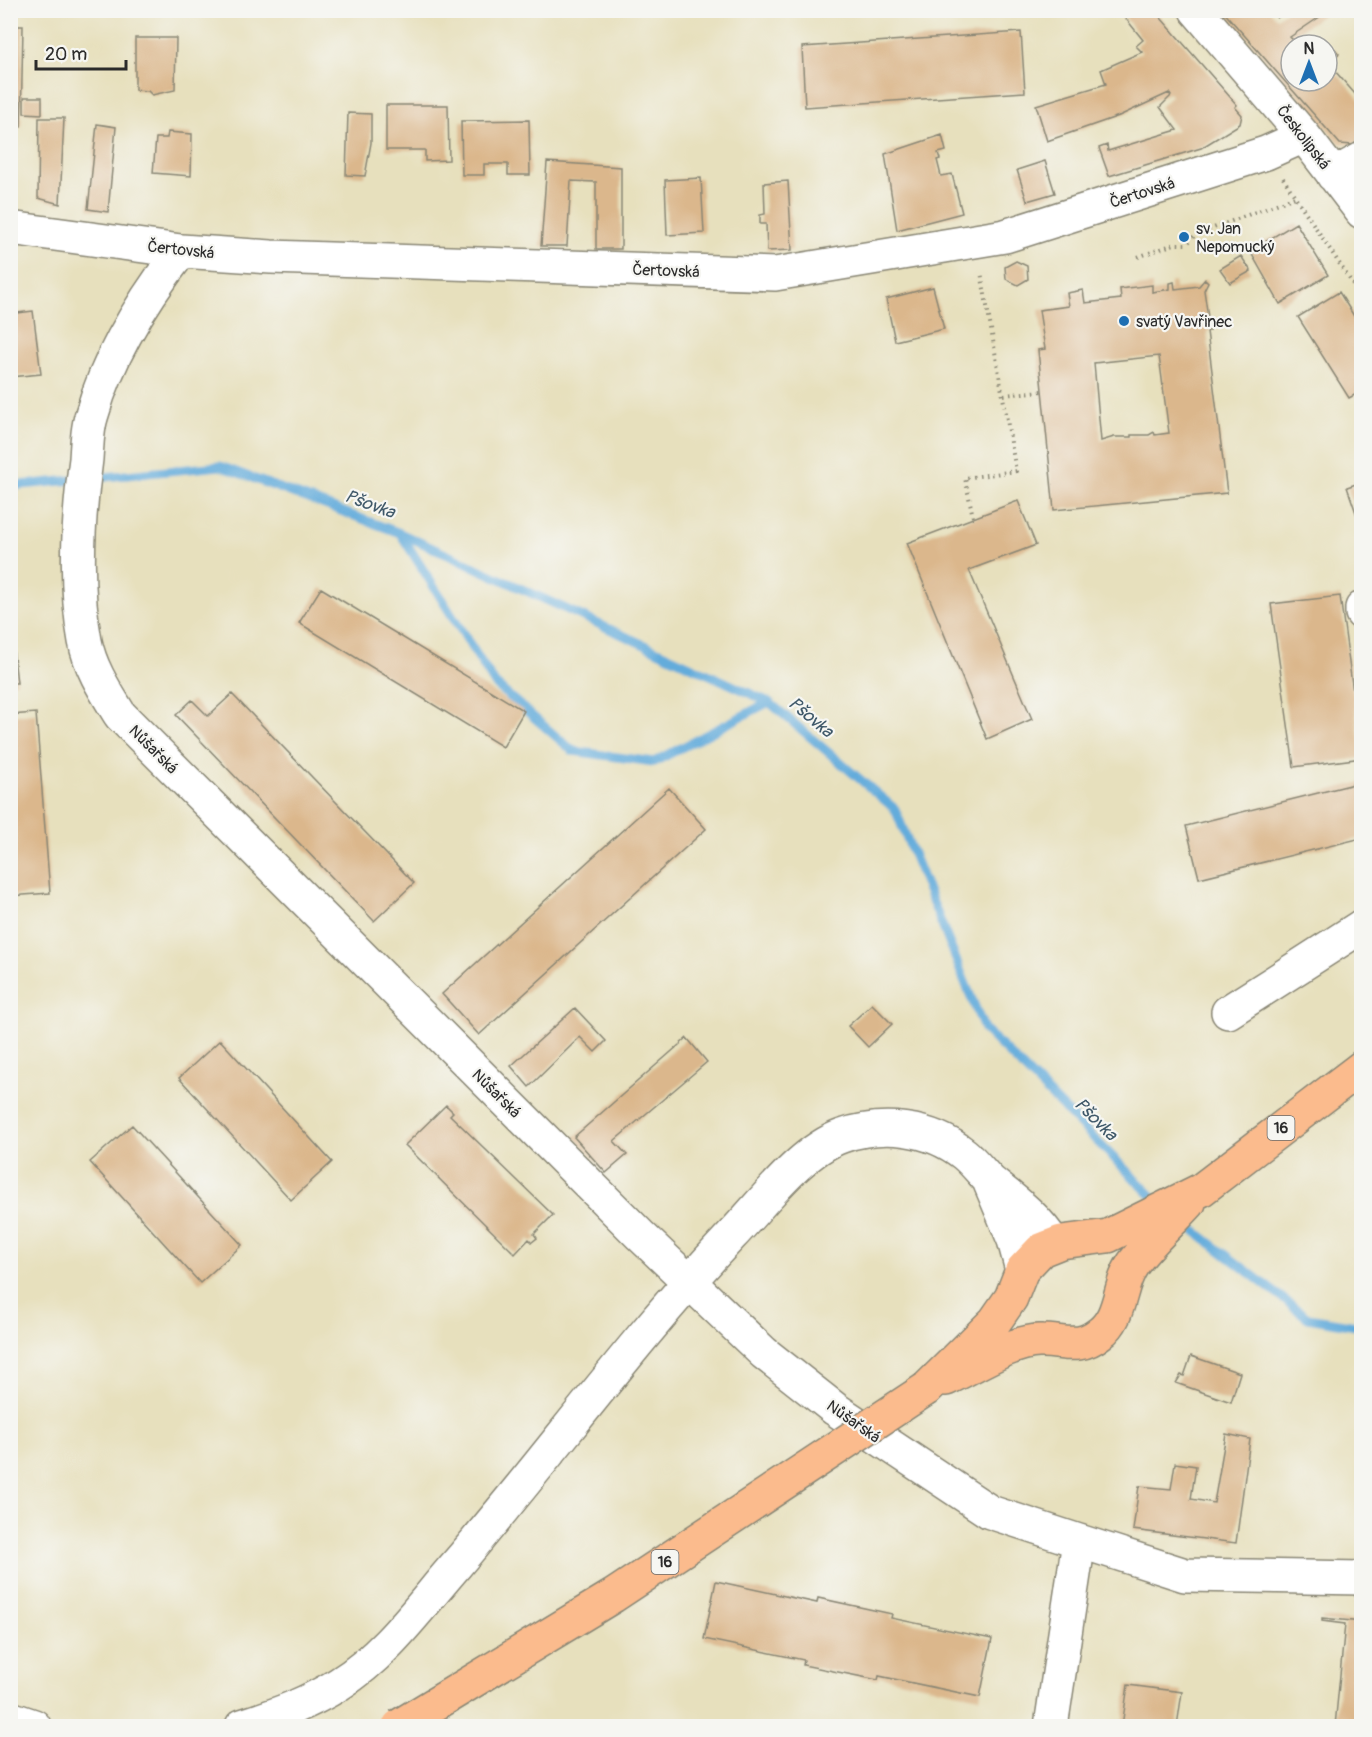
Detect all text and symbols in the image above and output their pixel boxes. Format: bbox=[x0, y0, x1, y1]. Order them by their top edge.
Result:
scale bar bbox=[36, 33, 126, 71]
north arrow bbox=[1279, 33, 1339, 93]
text: N bbox=[1304, 39, 1315, 59]
text: 20 m bbox=[45, 43, 87, 66]
street label: Českolipská bbox=[1272, 102, 1334, 174]
street label: Čertovská bbox=[1107, 173, 1177, 213]
place label: sv. Jan Nepomucký bbox=[1196, 219, 1274, 257]
marker: sv. Jan Nepomucký bbox=[1177, 230, 1191, 244]
street label: Čertovská bbox=[146, 237, 215, 263]
street label: Čertovská bbox=[632, 260, 700, 282]
place label: svatý Vavřinec bbox=[1136, 312, 1232, 332]
marker: svatý Vavřinec bbox=[1117, 314, 1131, 328]
water label: Pšovka bbox=[342, 485, 400, 525]
water label: Pšovka bbox=[784, 692, 839, 744]
street label: Nůšařská bbox=[125, 721, 182, 778]
street label: Nůšařská bbox=[468, 1065, 525, 1122]
water label: Pšovka bbox=[1069, 1093, 1123, 1147]
road number: 16 bbox=[1268, 1116, 1294, 1140]
street label: Nůšařská bbox=[823, 1396, 884, 1448]
road number: 16 bbox=[652, 1550, 678, 1574]

